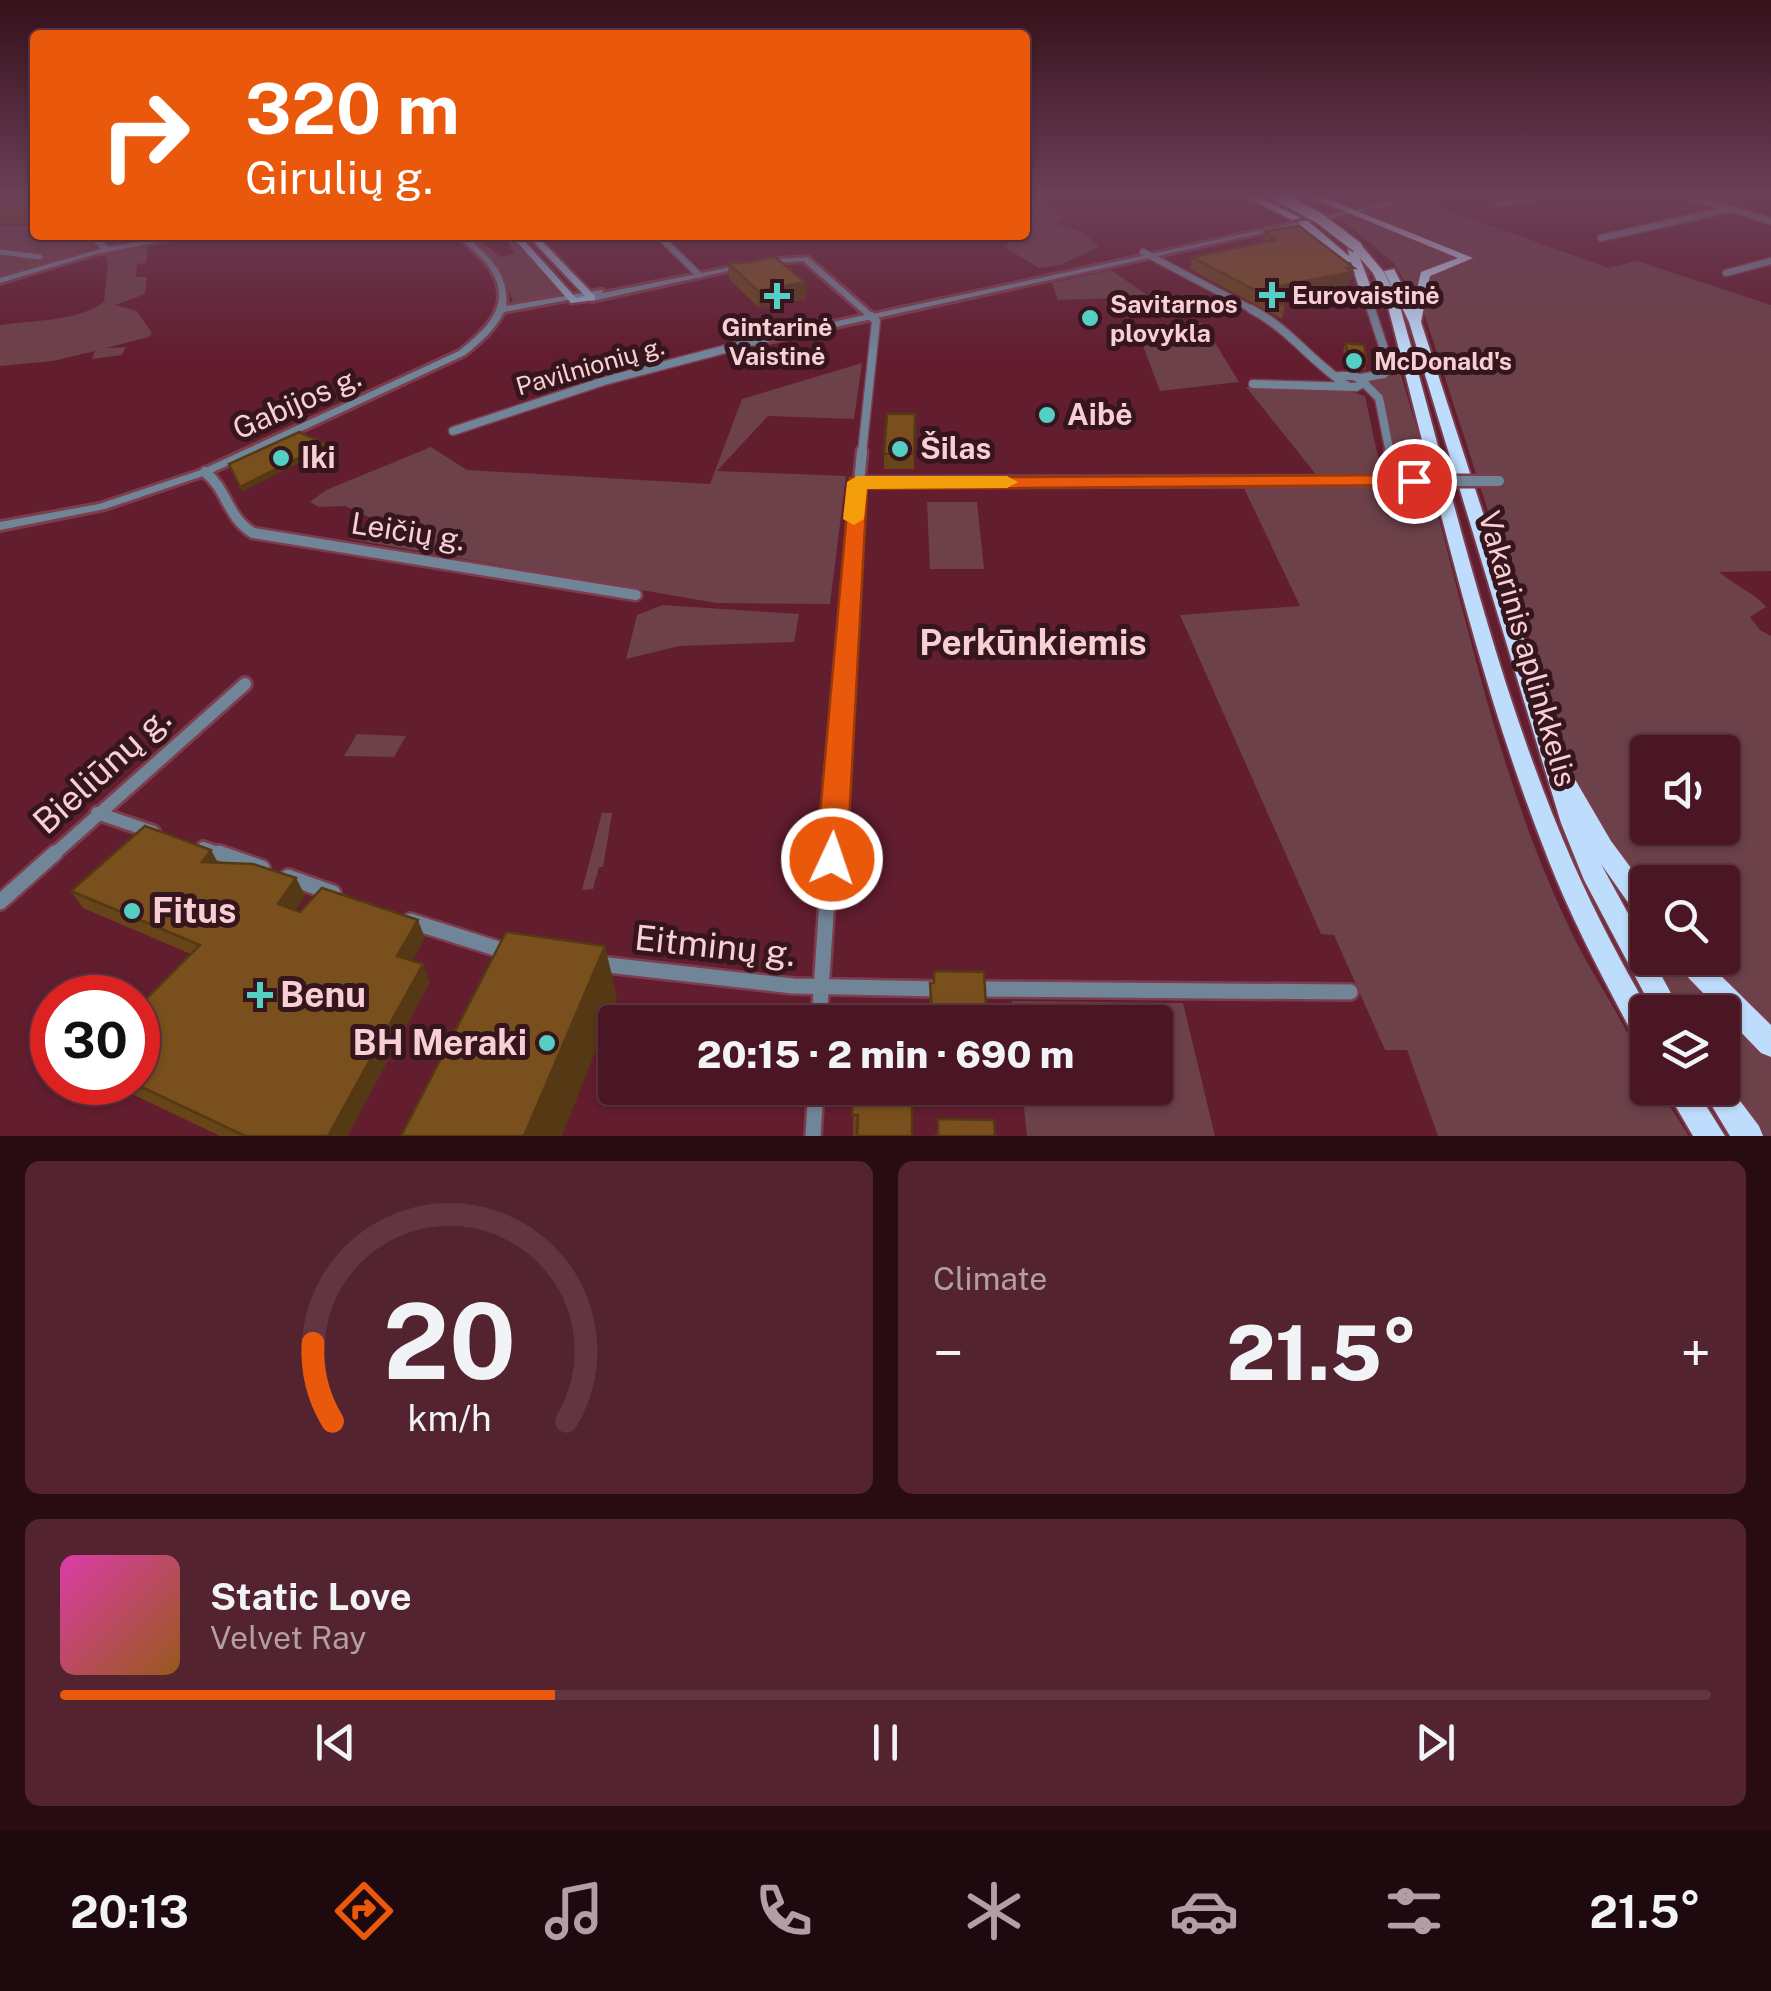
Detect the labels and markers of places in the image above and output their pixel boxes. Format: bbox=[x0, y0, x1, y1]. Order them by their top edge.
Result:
place label: Eurovaistinė bbox=[1292, 280, 1440, 310]
marker: Eurovaistinė bbox=[1261, 284, 1283, 306]
marker: Gintarinė Vaistinė bbox=[766, 285, 788, 307]
place label: Savitarnos plovykla bbox=[1110, 289, 1238, 348]
marker: Savitarnos plovykla bbox=[1079, 307, 1101, 329]
place label: Gintarinė Vaistinė bbox=[722, 312, 832, 371]
place label: McDonald's bbox=[1374, 346, 1512, 376]
marker: McDonald's bbox=[1343, 350, 1365, 372]
place label: Aibė bbox=[1067, 396, 1132, 432]
marker: Aibė bbox=[1036, 404, 1058, 426]
place label: Šilas bbox=[920, 430, 991, 466]
marker: Šilas bbox=[889, 438, 911, 460]
place label: Iki bbox=[301, 439, 336, 475]
pin bbox=[1372, 439, 1457, 524]
marker: Iki bbox=[270, 447, 292, 469]
place label: Fitus bbox=[152, 890, 237, 931]
marker: Fitus bbox=[121, 900, 143, 922]
place label: Benu bbox=[280, 974, 366, 1015]
marker: Benu bbox=[249, 984, 271, 1006]
place label: BH Meraki bbox=[352, 1022, 527, 1063]
marker: BH Meraki bbox=[536, 1032, 558, 1054]

